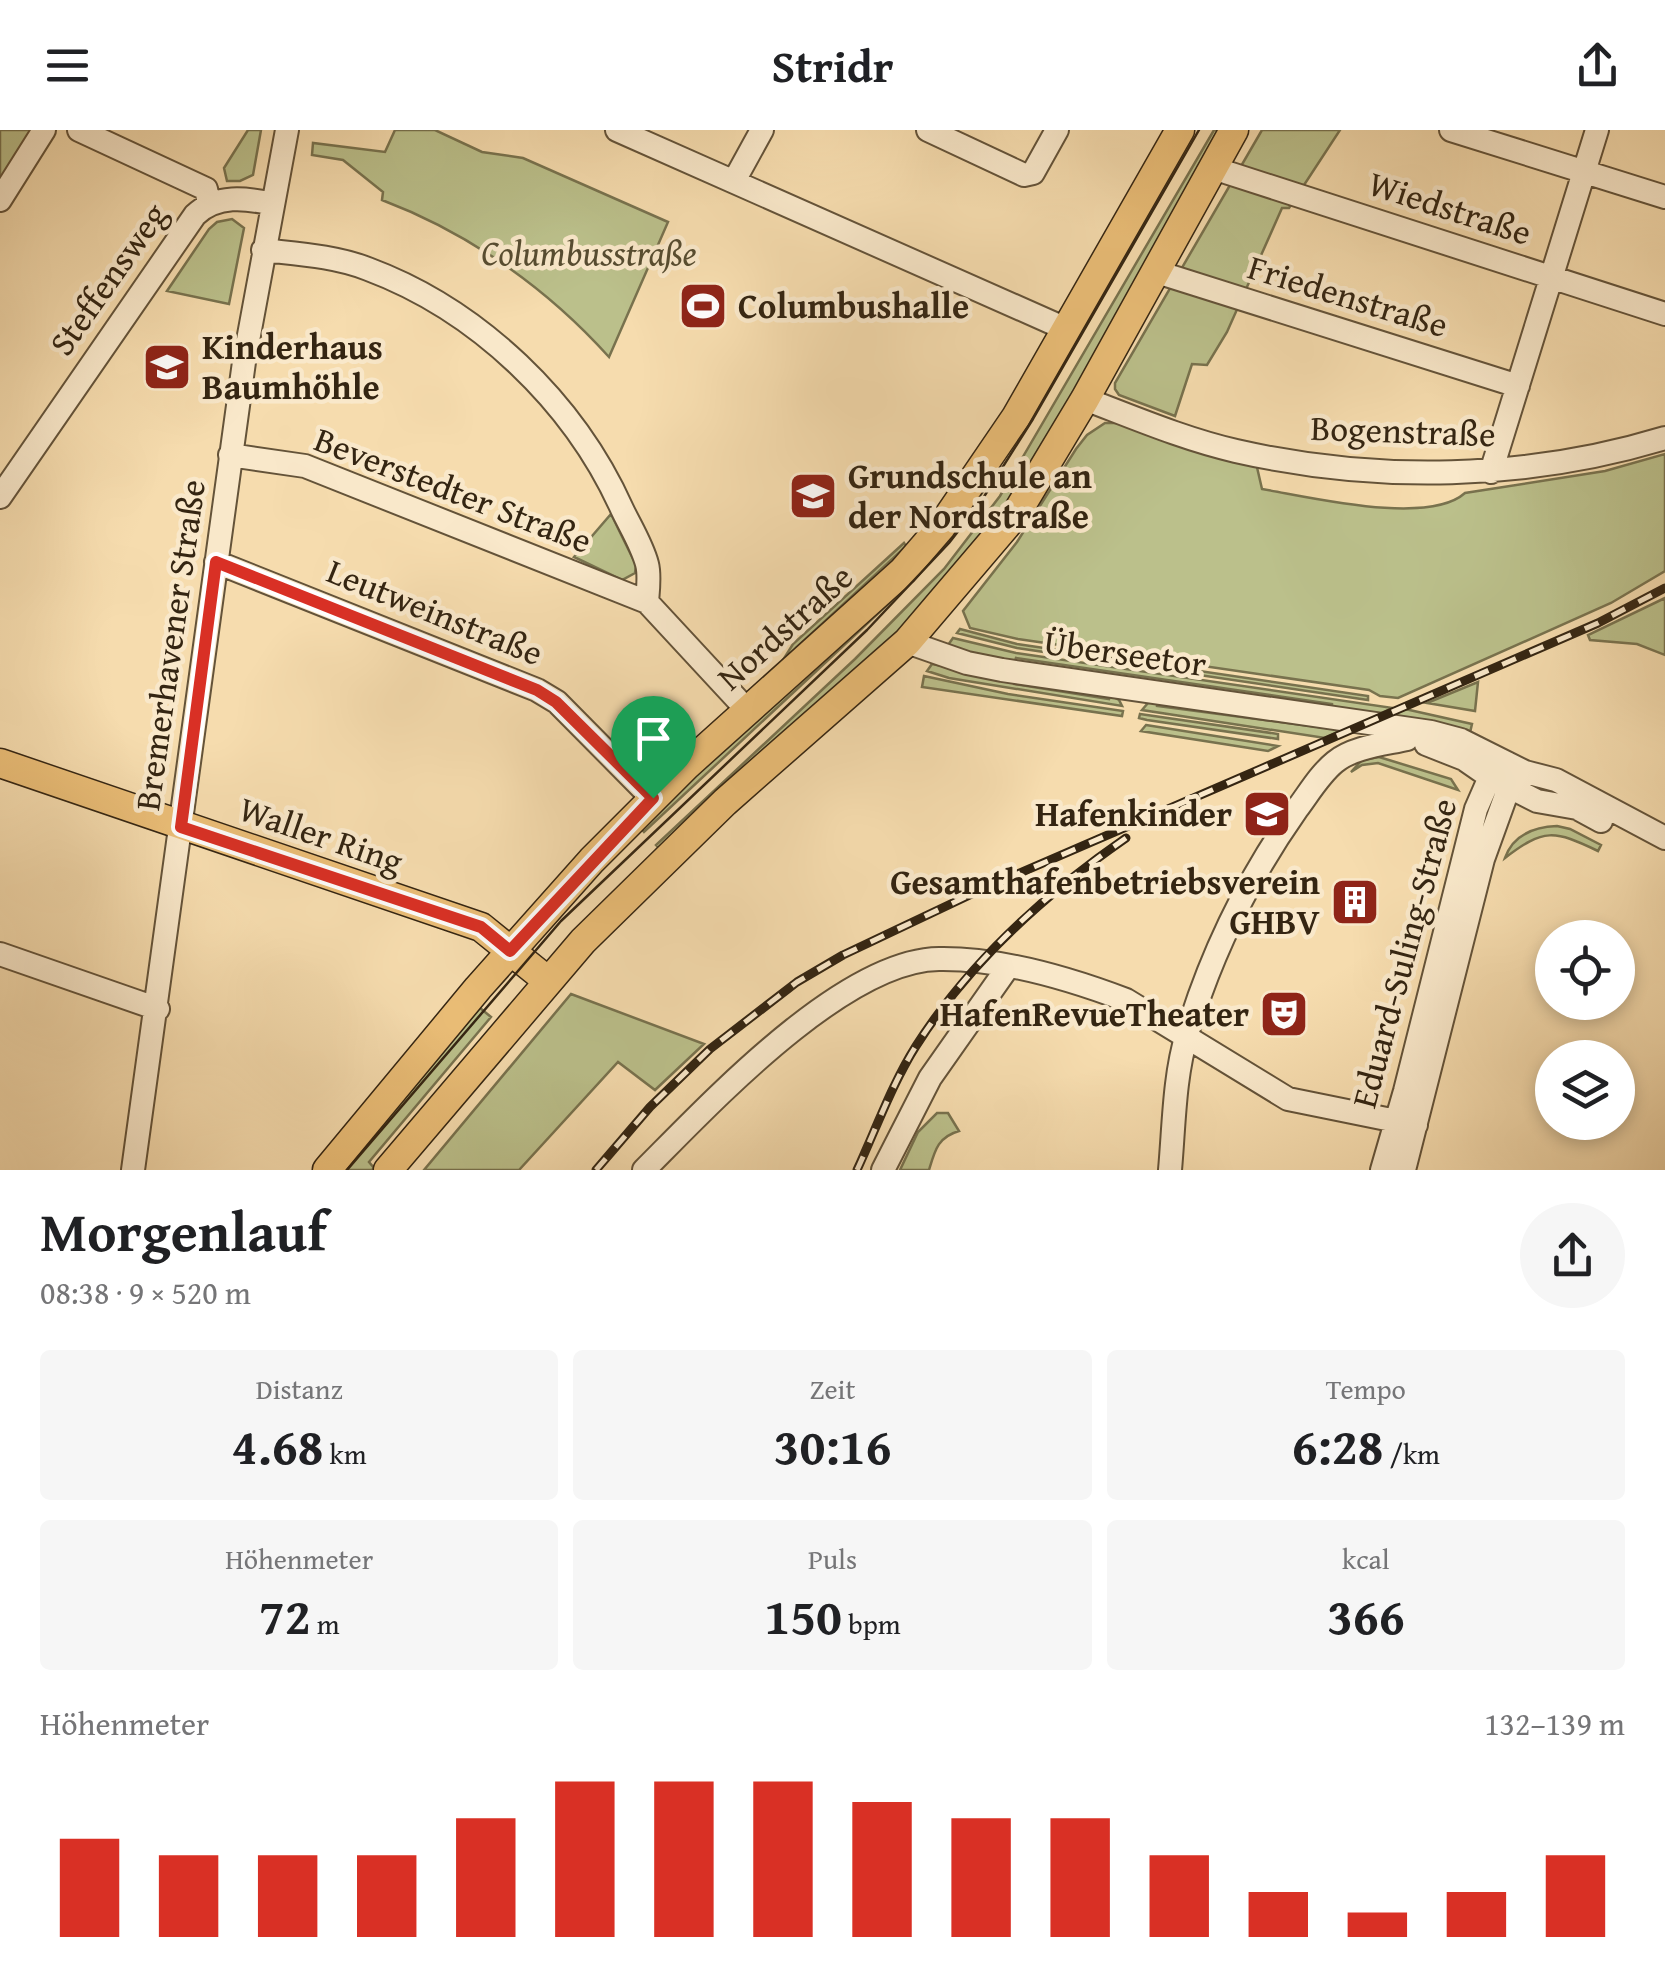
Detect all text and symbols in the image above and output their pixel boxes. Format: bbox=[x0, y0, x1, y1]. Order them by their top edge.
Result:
text: Stridr bbox=[772, 33, 893, 98]
icon: menu bbox=[40, 38, 95, 93]
icon: share bbox=[1570, 38, 1625, 93]
street label: Wiedstraße bbox=[1362, 157, 1538, 258]
street label: Steffensweg bbox=[36, 191, 179, 366]
park label: Columbusstraße bbox=[481, 227, 697, 278]
street label: Friedenstraße bbox=[1242, 241, 1454, 350]
sports icon: Columbushalle bbox=[677, 280, 729, 332]
place label: Columbushalle bbox=[738, 280, 969, 331]
place label: Kinderhaus Baumhöhle bbox=[202, 321, 383, 412]
school or university icon: Kinderhaus Baumhöhle bbox=[141, 341, 193, 393]
street label: Bogenstraße bbox=[1310, 402, 1496, 459]
street label: Beverstedter Straße bbox=[307, 413, 599, 566]
place label: Grundschule an der Nordstraße bbox=[848, 450, 1092, 541]
school or university icon: Grundschule an der Nordstraße bbox=[787, 470, 839, 522]
street label: Bremerhavener Straße bbox=[121, 476, 218, 814]
street label: Leutweinstraße bbox=[320, 545, 551, 678]
street label: Nordstraße bbox=[705, 552, 864, 702]
street label: Überseetor bbox=[1041, 616, 1210, 689]
pin bbox=[611, 696, 696, 799]
icon: arrive bbox=[626, 711, 681, 766]
street label: Waller Ring bbox=[232, 783, 410, 887]
place label: Hafenkinder bbox=[1035, 788, 1232, 839]
school or university icon: Hafenkinder bbox=[1241, 788, 1293, 840]
street label: Eduard-Suling-Straße bbox=[1338, 792, 1469, 1113]
place label: Gesamthafenbetriebsverein GHBV bbox=[890, 856, 1320, 947]
building icon: Gesamthafenbetriebsverein GHBV bbox=[1329, 876, 1381, 928]
map controls bbox=[1535, 920, 1635, 1140]
button: locate bbox=[1535, 920, 1635, 1020]
place label: HafenRevueTheater bbox=[940, 988, 1249, 1039]
theatre icon: HafenRevueTheater bbox=[1258, 988, 1310, 1040]
button: layers bbox=[1535, 1040, 1635, 1140]
text: Morgenlauf bbox=[40, 1191, 326, 1271]
button: share bbox=[1520, 1203, 1625, 1308]
text: 08:38 · 9 × 520 m bbox=[40, 1269, 251, 1316]
text: Distanz bbox=[256, 1368, 343, 1409]
text: Zeit bbox=[810, 1368, 855, 1409]
text: Tempo bbox=[1326, 1368, 1406, 1409]
text: 4.68 bbox=[232, 1409, 323, 1482]
text: 30:16 bbox=[774, 1409, 891, 1482]
text: 6:28 bbox=[1292, 1409, 1384, 1482]
text: km bbox=[323, 1433, 367, 1474]
text: /km bbox=[1384, 1433, 1440, 1474]
text: Höhenmeter bbox=[225, 1538, 373, 1579]
text: Puls bbox=[808, 1538, 857, 1579]
text: kcal bbox=[1342, 1538, 1390, 1579]
text: 72 bbox=[259, 1579, 311, 1652]
text: 150 bbox=[764, 1579, 842, 1652]
text: 366 bbox=[1327, 1579, 1405, 1652]
text: m bbox=[311, 1603, 340, 1644]
text: bpm bbox=[842, 1603, 901, 1644]
text: Höhenmeter bbox=[40, 1700, 209, 1747]
text: 132–139 m bbox=[1484, 1700, 1625, 1747]

